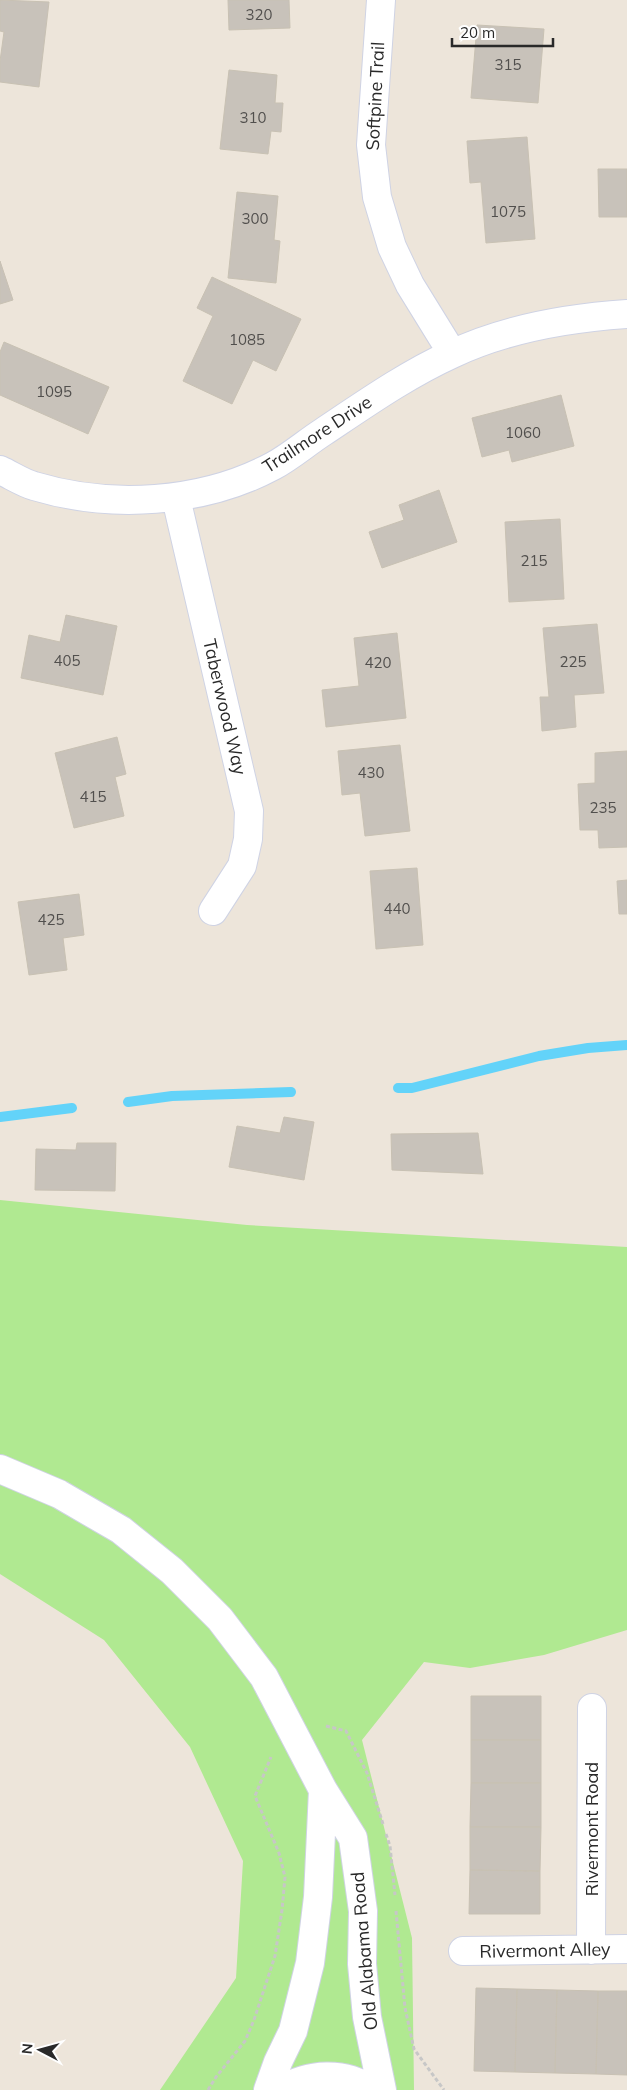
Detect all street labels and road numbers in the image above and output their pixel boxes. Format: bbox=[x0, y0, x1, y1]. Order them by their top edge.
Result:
street label: Softpine Trail bbox=[361, 41, 389, 151]
street label: Trailmore Drive bbox=[258, 390, 376, 478]
street label: Taberwood Way bbox=[198, 637, 252, 778]
street label: Rivermont Road bbox=[580, 1762, 603, 1896]
street label: Old Alabama Road bbox=[346, 1871, 382, 2031]
street label: Rivermont Alley bbox=[479, 1937, 611, 1963]

